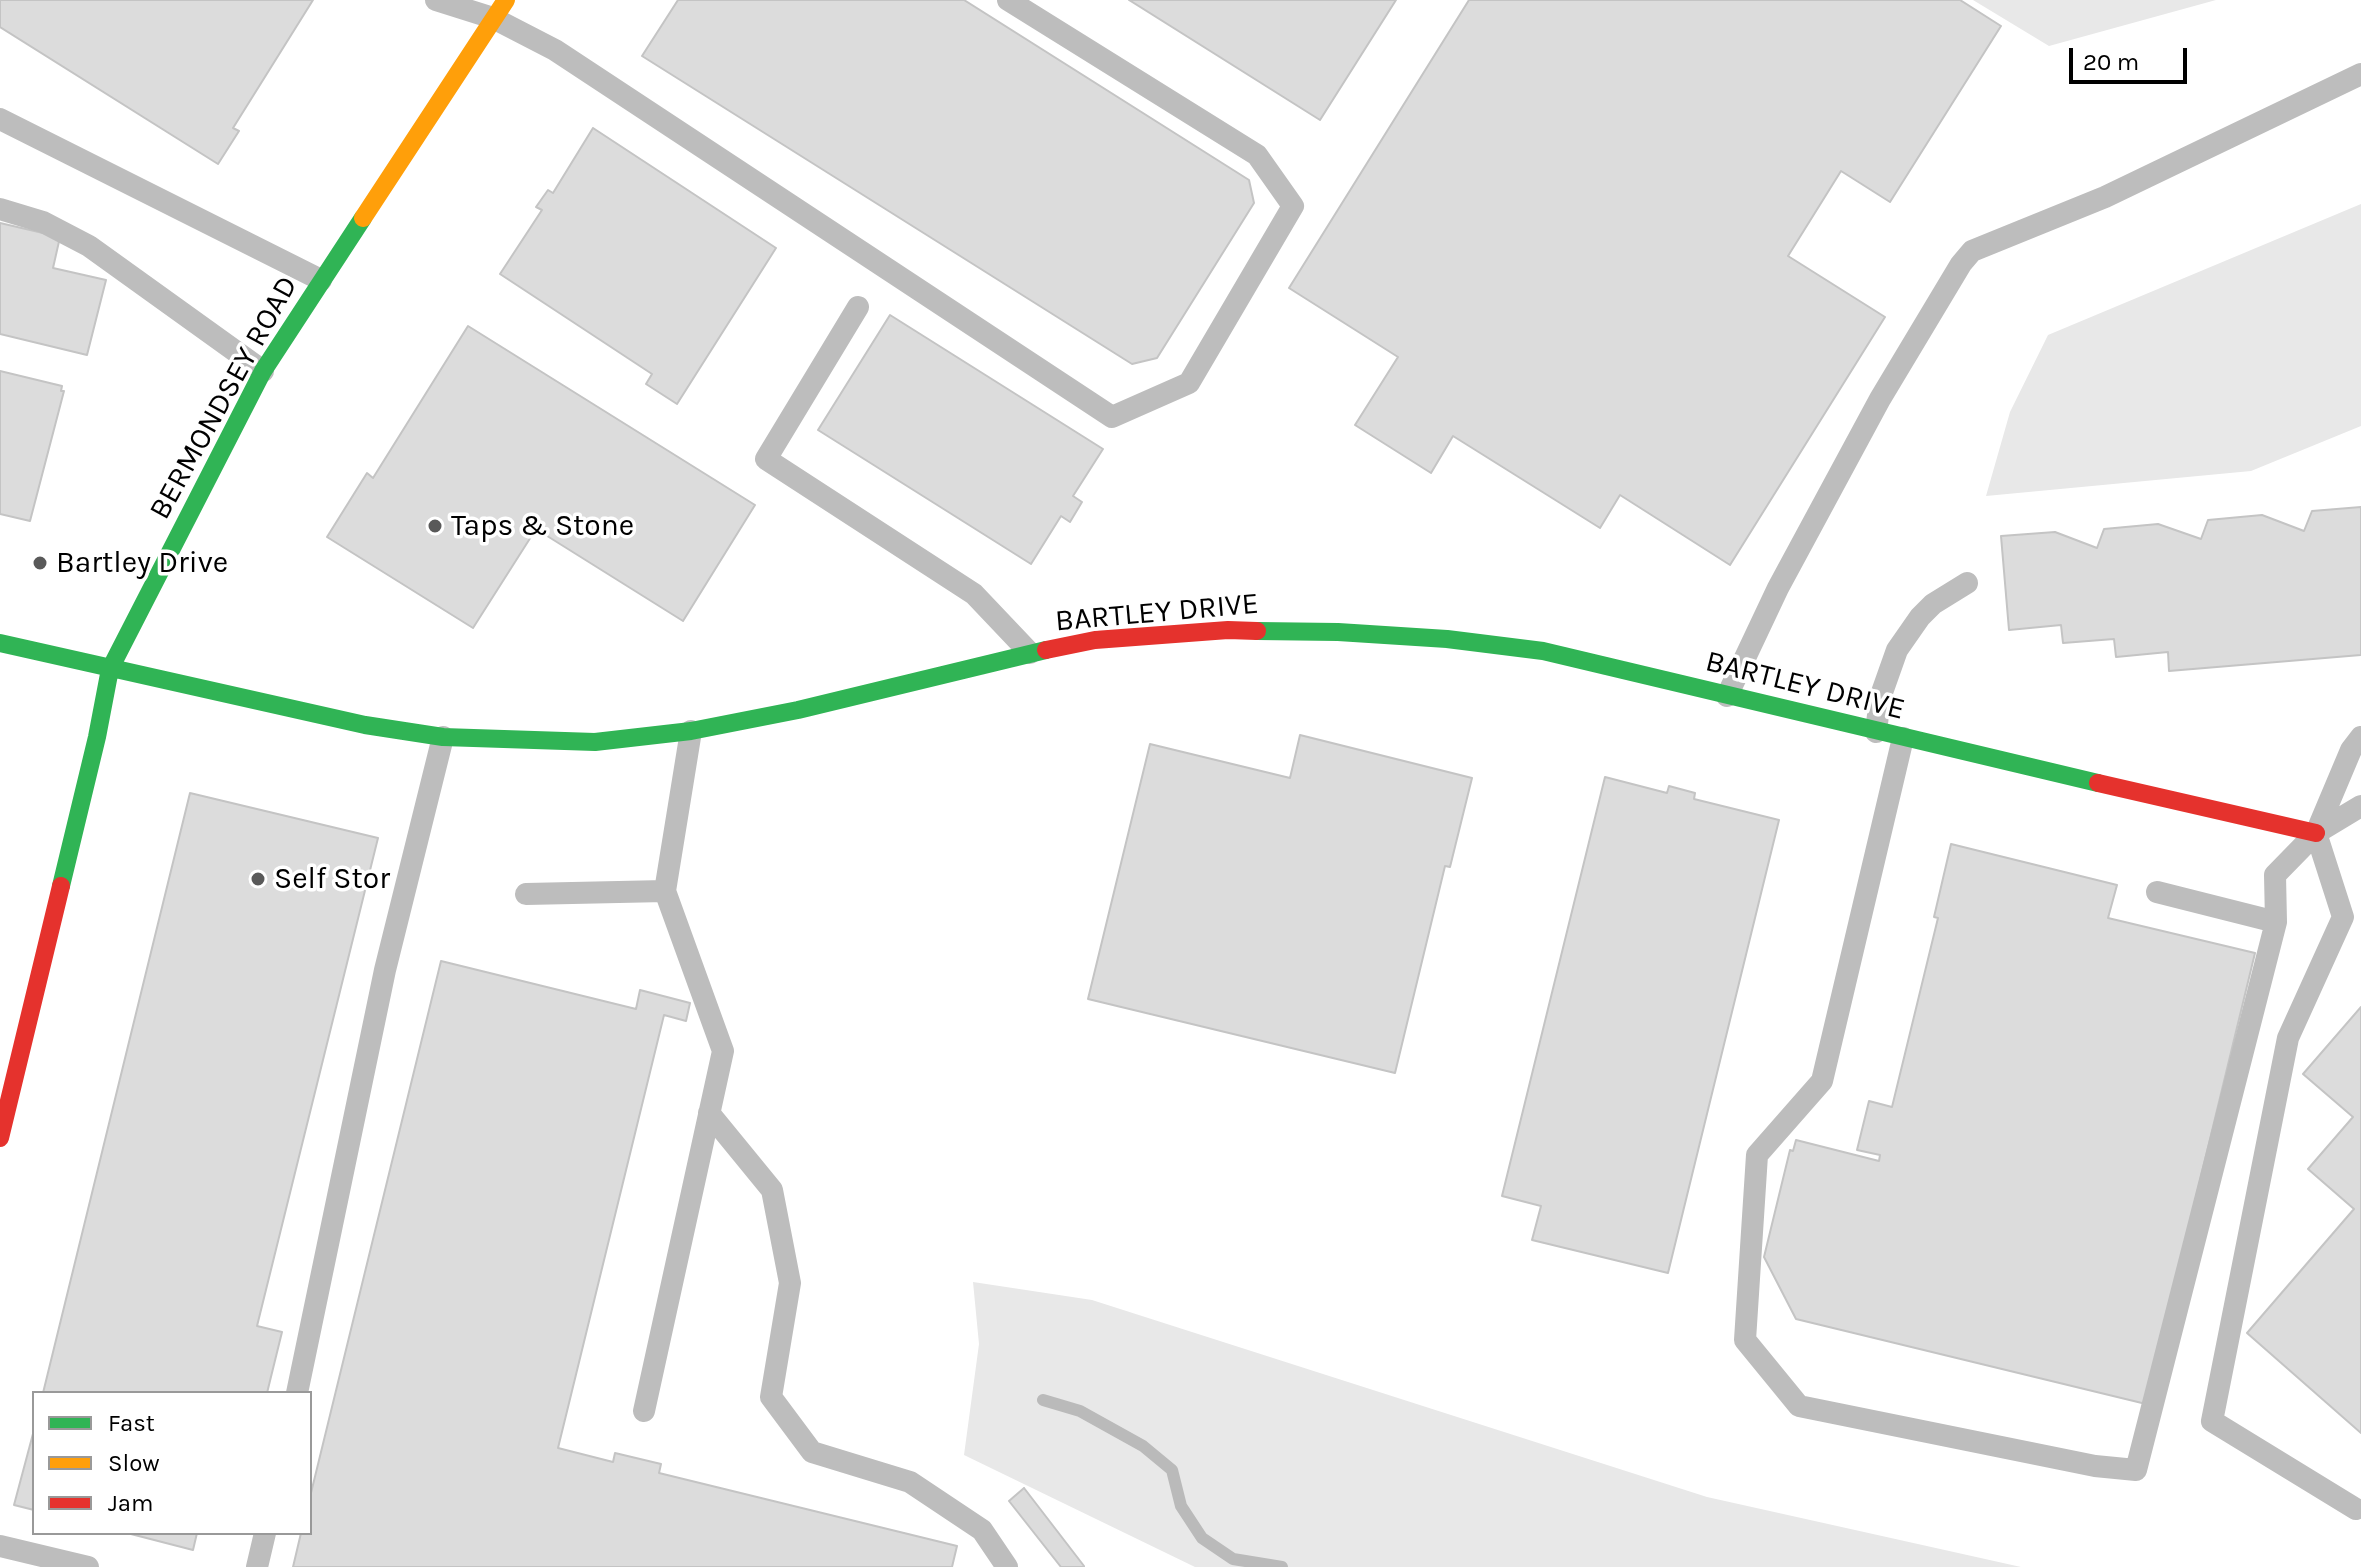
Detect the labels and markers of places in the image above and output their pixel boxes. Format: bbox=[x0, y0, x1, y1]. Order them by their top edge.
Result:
place label: Taps & Stone bbox=[451, 508, 634, 544]
marker: Taps & Stone bbox=[426, 517, 444, 535]
place label: Bartley Drive bbox=[56, 545, 228, 581]
marker: Bartley Drive bbox=[31, 554, 49, 572]
place label: Self Stor bbox=[274, 861, 390, 897]
marker: Self Stor bbox=[249, 870, 267, 888]

